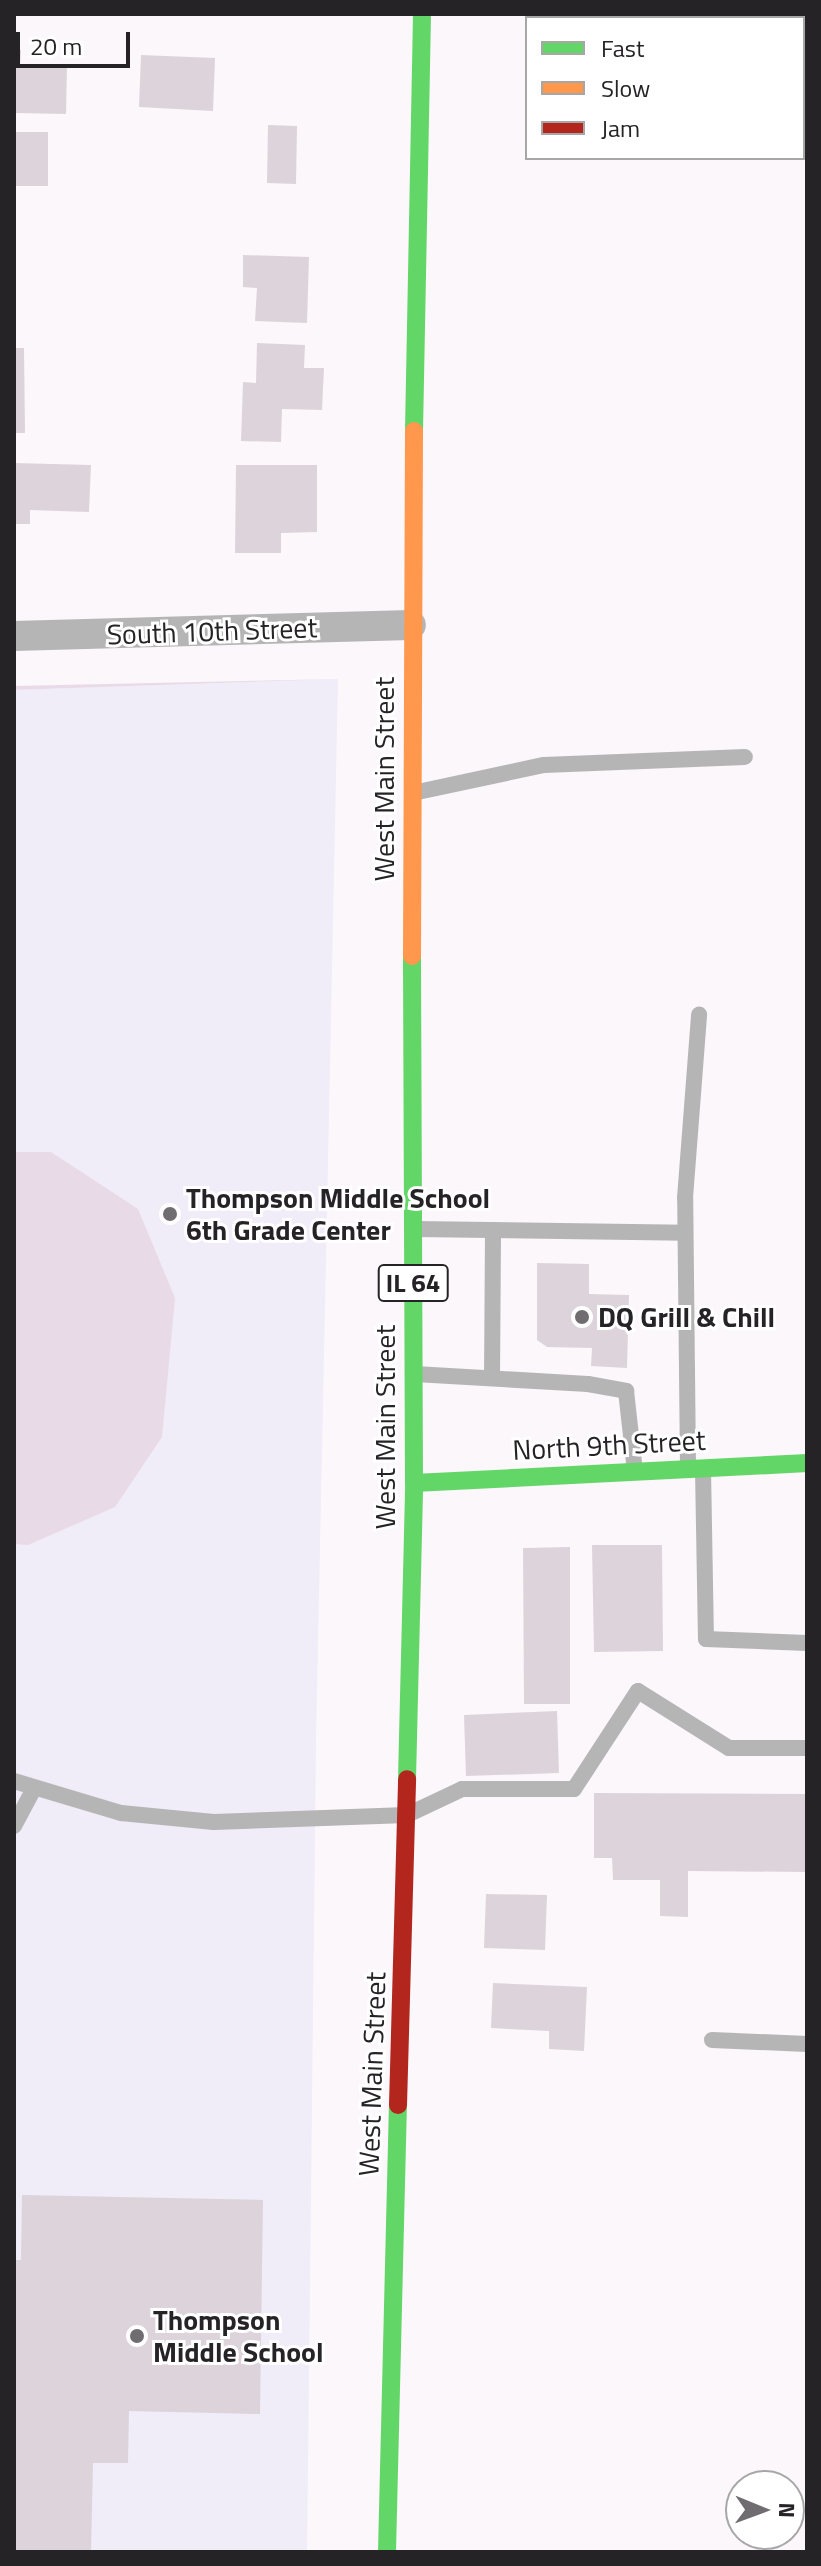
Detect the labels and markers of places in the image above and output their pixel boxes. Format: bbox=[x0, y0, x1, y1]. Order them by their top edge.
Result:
place label: Thompson Middle School 6th Grade Center bbox=[186, 1181, 490, 1247]
marker: Thompson Middle School 6th Grade Center bbox=[161, 1205, 179, 1223]
place label: DQ Grill & Chill bbox=[598, 1300, 775, 1334]
marker: DQ Grill & Chill bbox=[573, 1308, 591, 1326]
place label: Thompson Middle School bbox=[153, 2303, 324, 2369]
marker: Thompson Middle School bbox=[128, 2327, 146, 2345]

